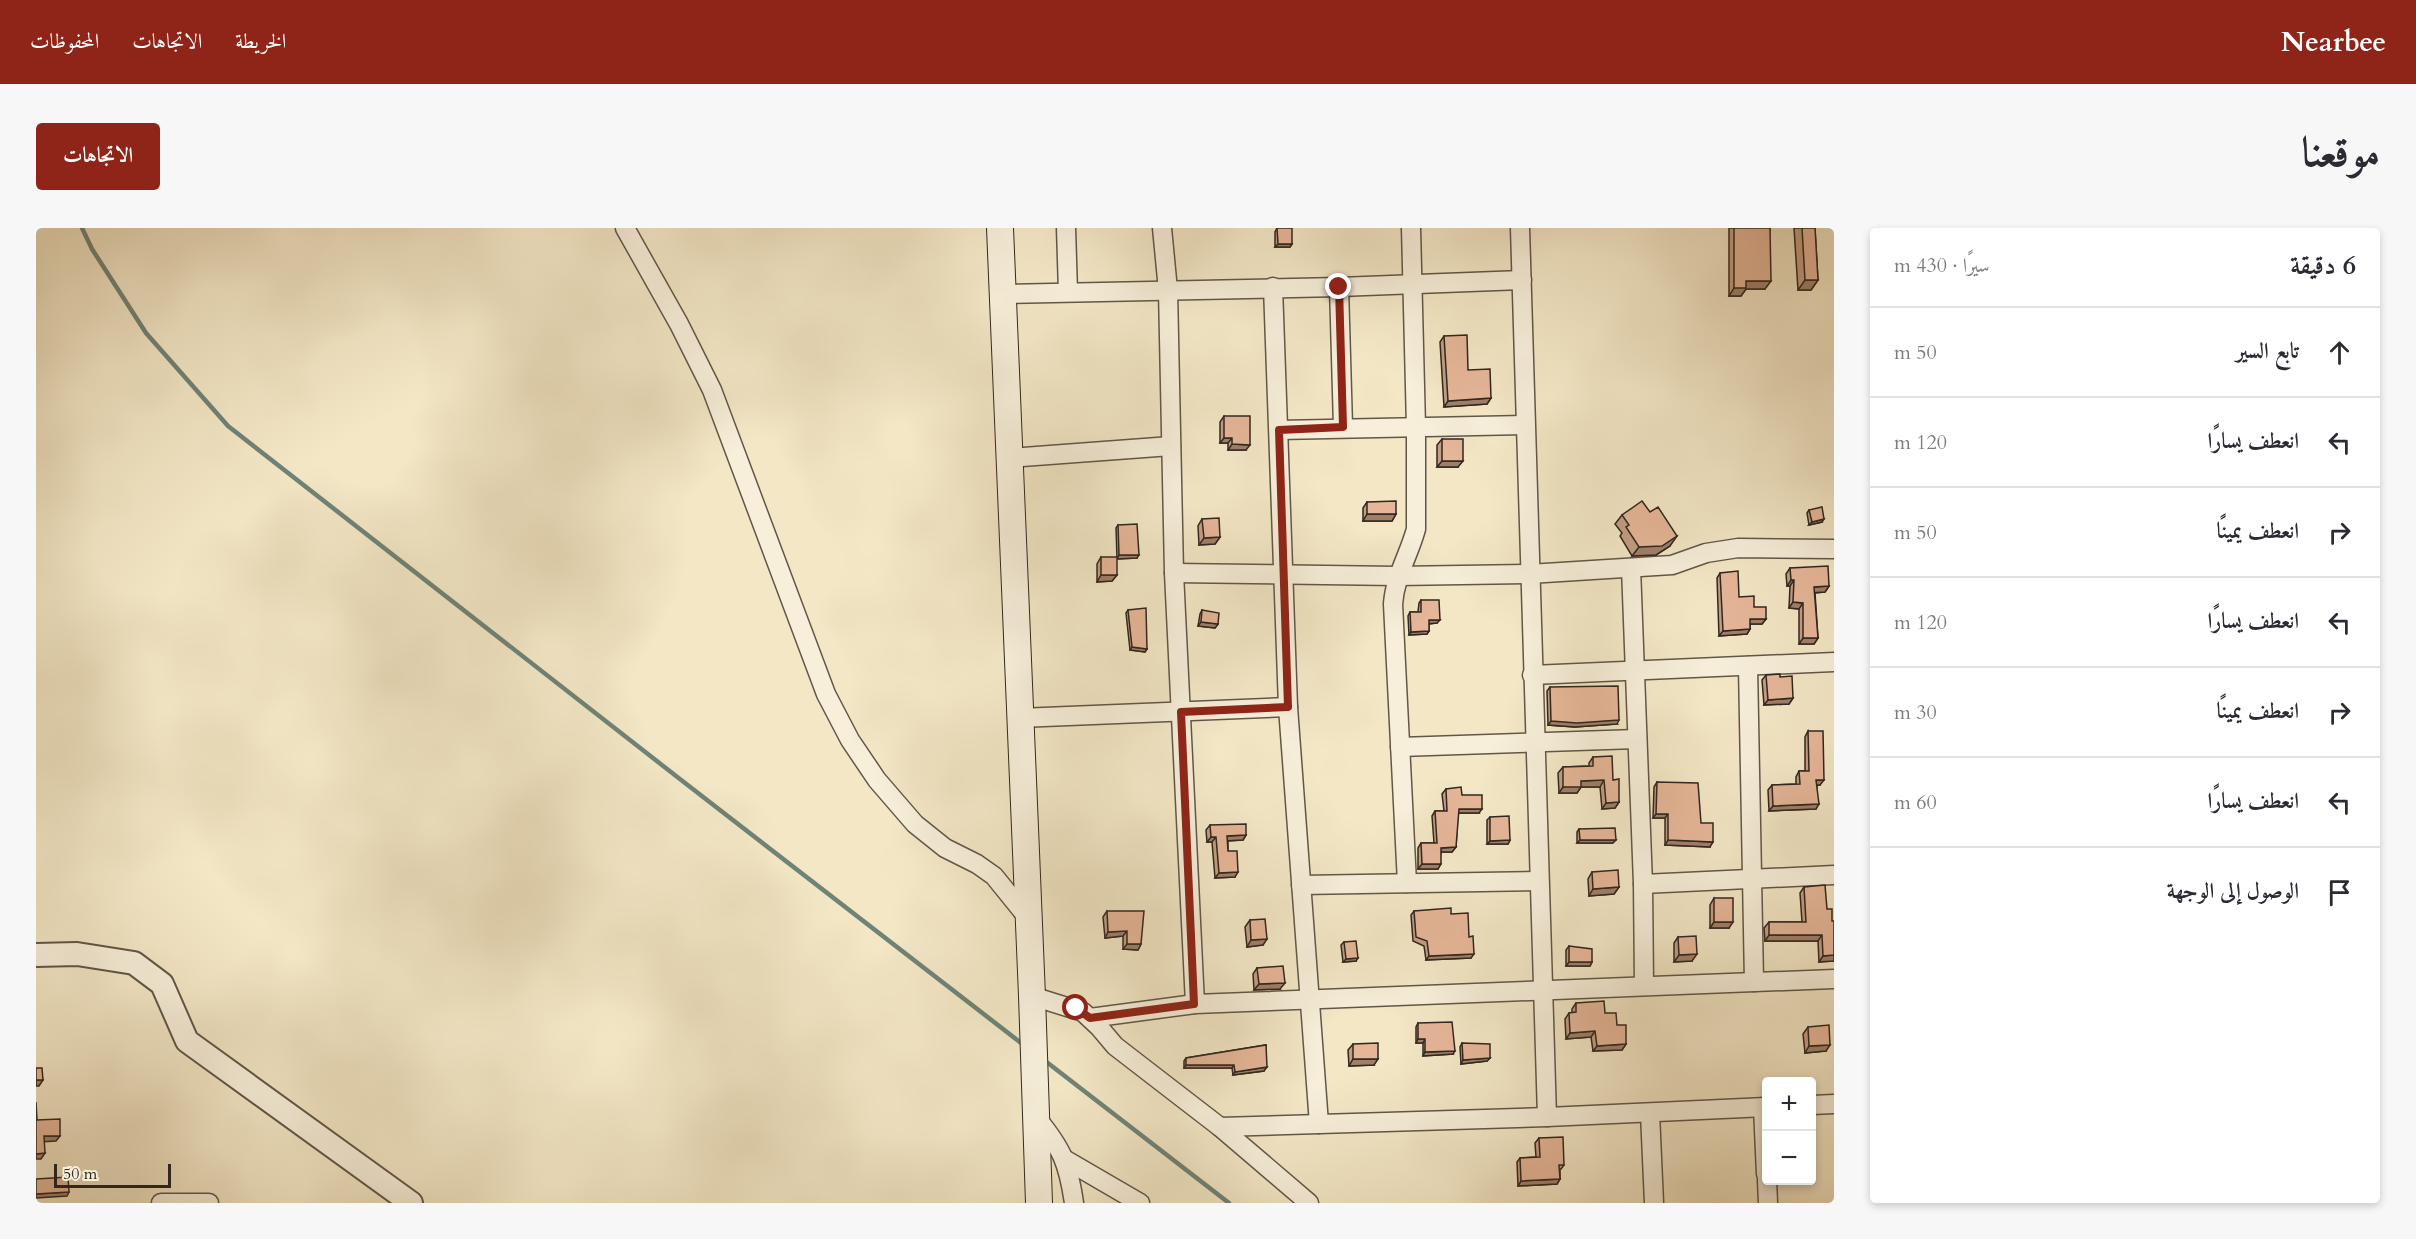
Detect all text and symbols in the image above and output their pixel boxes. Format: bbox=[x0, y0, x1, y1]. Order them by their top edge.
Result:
text: Nearbee bbox=[2281, 23, 2386, 61]
text: المحفوظات bbox=[30, 27, 99, 56]
text: الاتجاهات bbox=[132, 27, 202, 56]
text: الخريطة bbox=[235, 27, 286, 56]
button: الاتجاهات bbox=[36, 123, 160, 190]
text: موقعنا bbox=[2302, 124, 2380, 181]
text: 6 دقيقة bbox=[2290, 248, 2356, 283]
text: سيرًا · 430 m bbox=[1894, 252, 1990, 279]
route end bbox=[1325, 273, 1351, 299]
text: تابع السير bbox=[2236, 336, 2299, 366]
icon: ahead bbox=[2323, 336, 2356, 369]
text: 50 m bbox=[1894, 339, 1937, 366]
text: انعطف يسارًا bbox=[2208, 426, 2299, 456]
icon: left bbox=[2323, 426, 2356, 459]
text: 120 m bbox=[1894, 429, 1947, 456]
text: انعطف يمينًا bbox=[2216, 516, 2299, 546]
icon: right bbox=[2323, 516, 2356, 549]
text: 50 m bbox=[1894, 519, 1937, 546]
text: انعطف يسارًا bbox=[2208, 606, 2299, 636]
icon: left bbox=[2323, 606, 2356, 639]
text: 120 m bbox=[1894, 609, 1947, 636]
text: انعطف يمينًا bbox=[2216, 696, 2299, 726]
icon: right bbox=[2323, 696, 2356, 729]
text: 30 m bbox=[1894, 699, 1937, 726]
text: انعطف يسارًا bbox=[2208, 786, 2299, 816]
icon: left bbox=[2323, 786, 2356, 819]
text: 60 m bbox=[1894, 789, 1937, 816]
text: الوصول إلى الوجهة bbox=[2167, 876, 2299, 906]
icon: arrive bbox=[2323, 876, 2356, 909]
route start bbox=[1062, 994, 1088, 1020]
map controls bbox=[1762, 1077, 1816, 1185]
button: + bbox=[1762, 1077, 1816, 1131]
button: − bbox=[1762, 1131, 1816, 1185]
scale bar bbox=[54, 1161, 171, 1188]
text: 50 m bbox=[63, 1163, 97, 1185]

